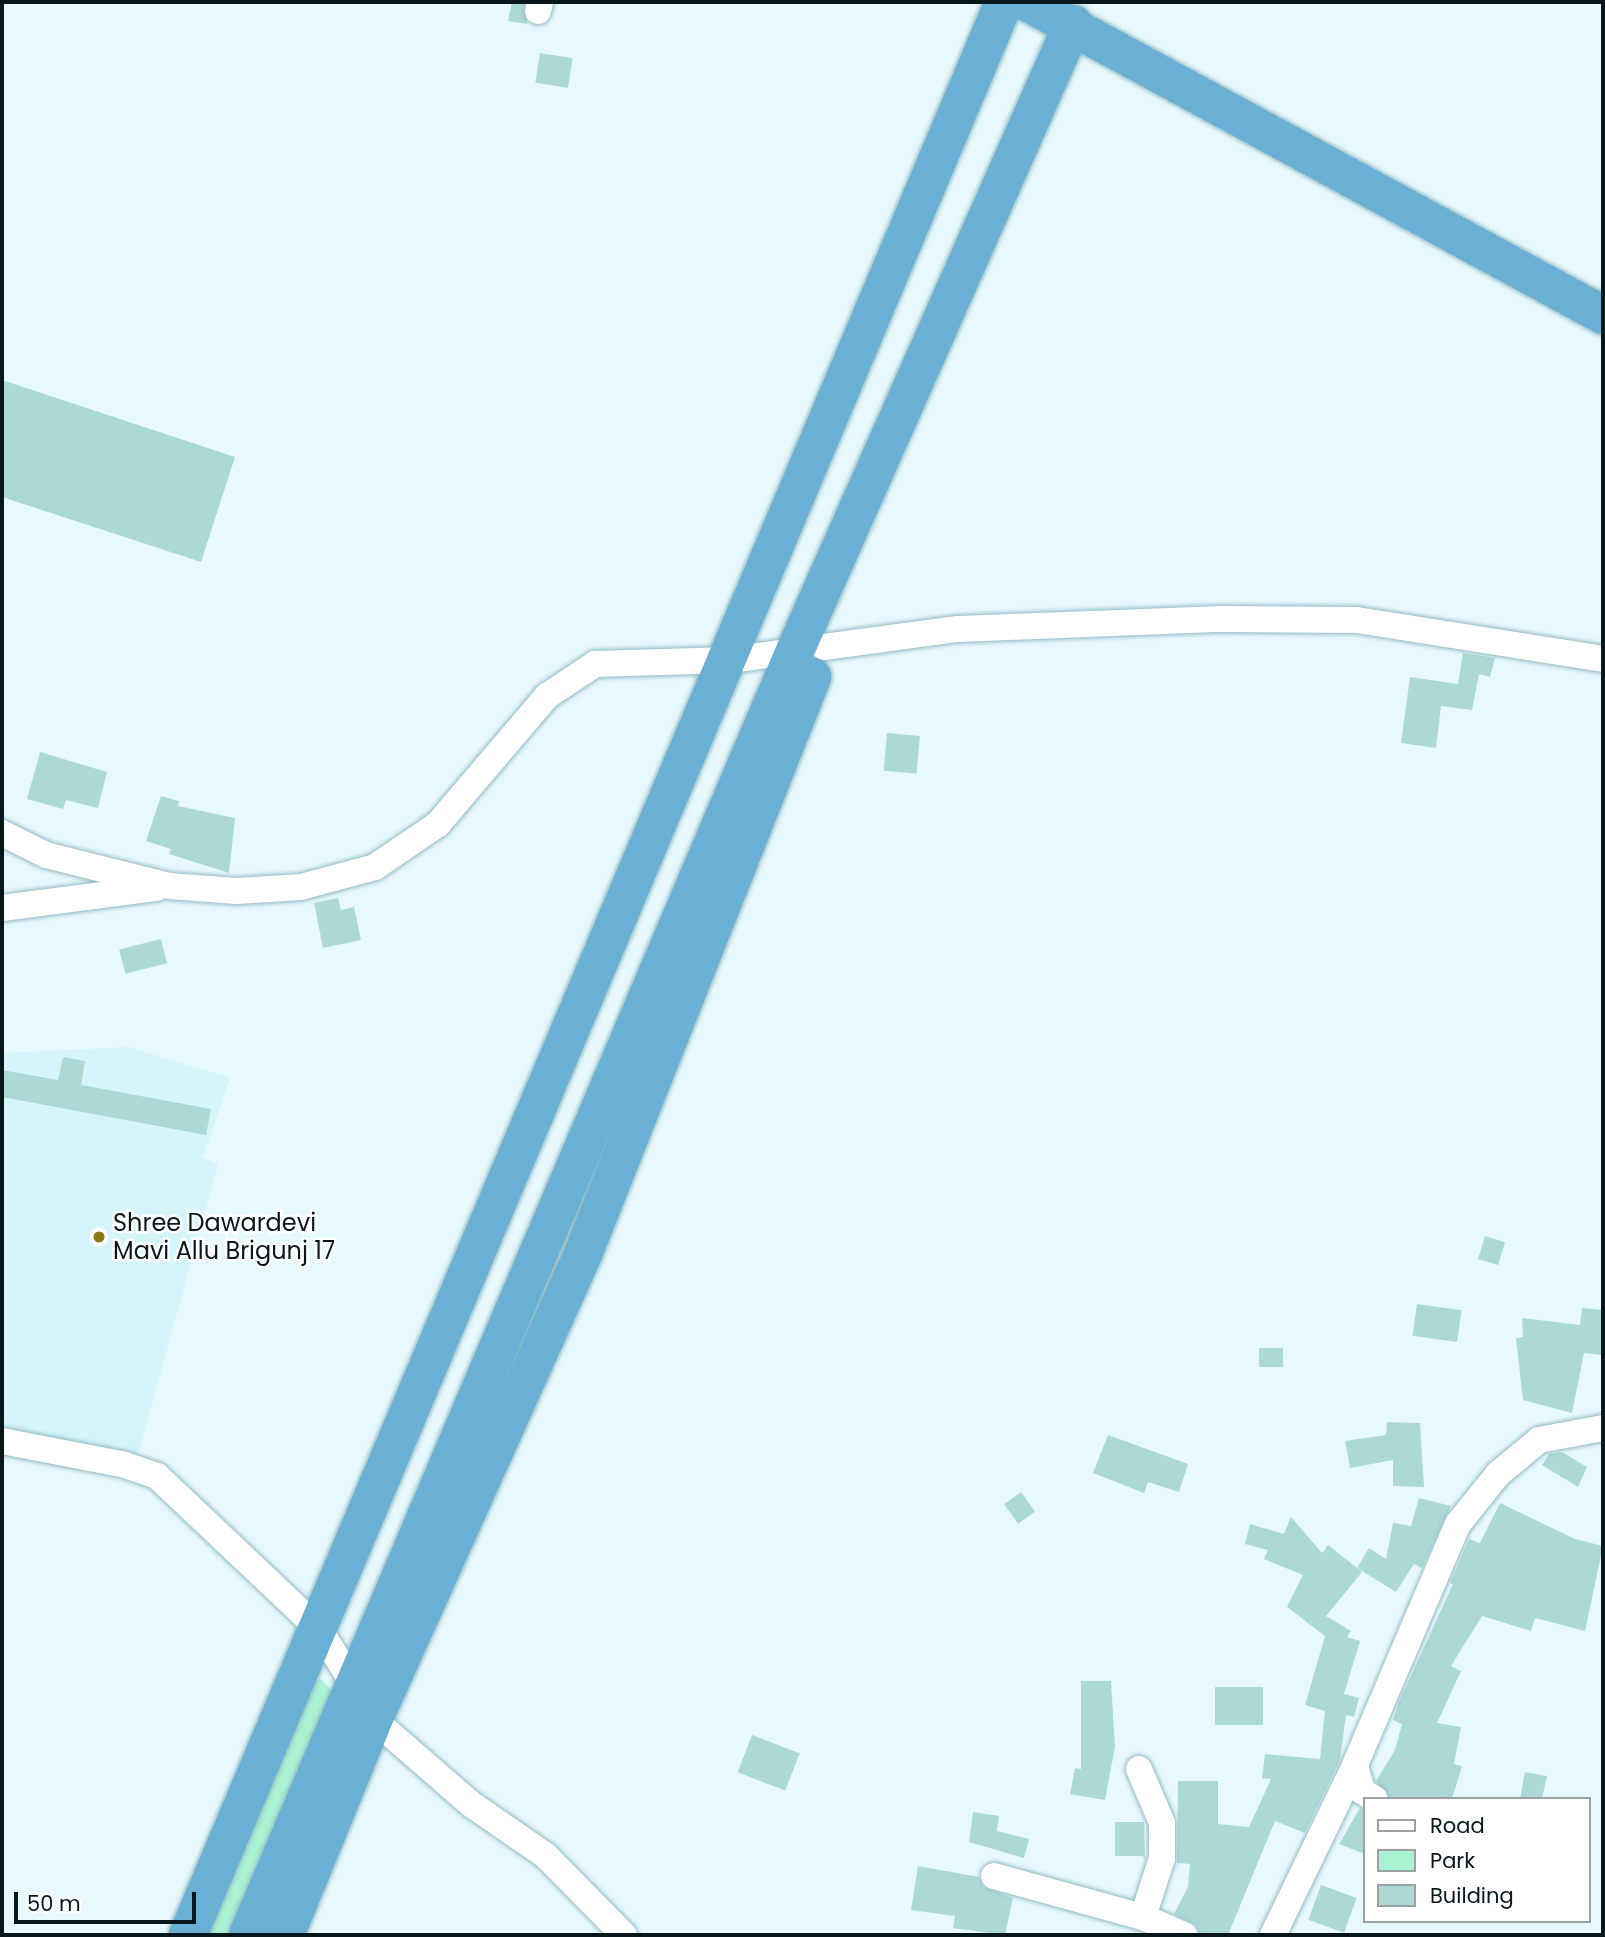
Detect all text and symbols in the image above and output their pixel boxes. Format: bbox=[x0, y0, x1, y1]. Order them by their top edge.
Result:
place label: Shree Dawardevi Mavi Allu Brigunj 17 bbox=[113, 1209, 335, 1265]
marker: Shree Dawardevi Mavi Allu Brigunj 17 bbox=[91, 1229, 107, 1245]
legend bbox=[1364, 1797, 1591, 1923]
text: Road bbox=[1430, 1811, 1485, 1840]
text: Park bbox=[1430, 1846, 1475, 1875]
scale bar bbox=[18, 1878, 200, 1922]
text: Building bbox=[1430, 1881, 1514, 1910]
text: 50 m bbox=[27, 1889, 81, 1918]

